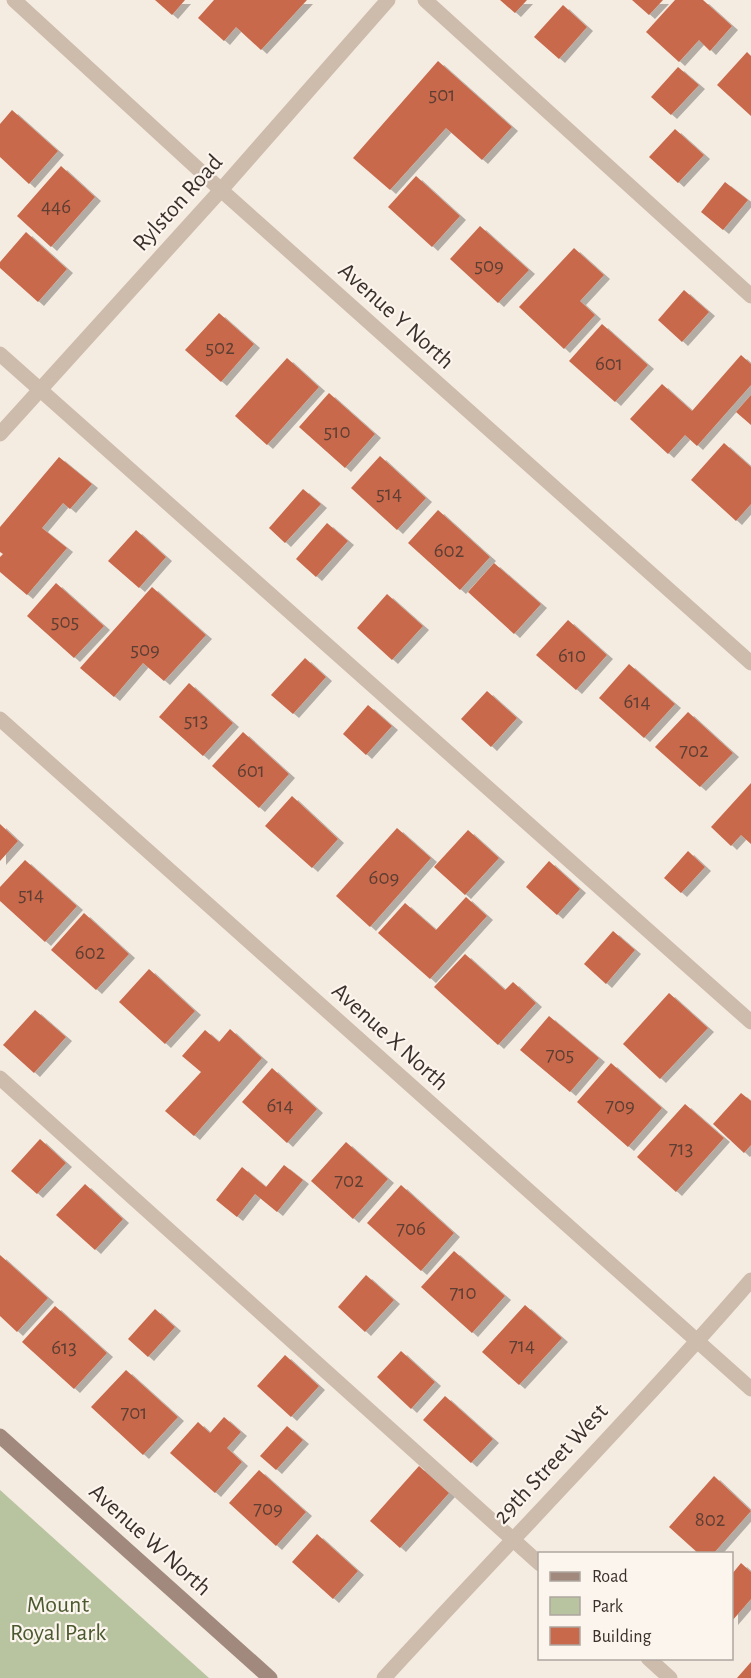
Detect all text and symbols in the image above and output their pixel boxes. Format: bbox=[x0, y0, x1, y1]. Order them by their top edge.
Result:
house number: 501 bbox=[428, 84, 456, 105]
street label: Rylston Road bbox=[129, 150, 227, 256]
house number: 446 bbox=[41, 196, 71, 217]
house number: 509 bbox=[474, 255, 504, 276]
street label: Avenue Y North bbox=[334, 258, 458, 374]
house number: 502 bbox=[205, 337, 235, 358]
house number: 601 bbox=[595, 353, 623, 374]
house number: 510 bbox=[323, 421, 351, 442]
house number: 514 bbox=[376, 483, 402, 504]
house number: 602 bbox=[434, 540, 464, 561]
house number: 505 bbox=[51, 611, 79, 632]
house number: 509 bbox=[130, 639, 160, 660]
house number: 610 bbox=[558, 645, 586, 666]
house number: 614 bbox=[623, 691, 651, 712]
house number: 513 bbox=[184, 710, 208, 731]
house number: 702 bbox=[679, 740, 709, 761]
house number: 601 bbox=[237, 760, 265, 781]
house number: 609 bbox=[369, 867, 399, 888]
house number: 514 bbox=[18, 884, 44, 905]
house number: 602 bbox=[75, 942, 105, 963]
street label: Avenue X North bbox=[327, 979, 453, 1095]
house number: 705 bbox=[546, 1044, 574, 1065]
house number: 614 bbox=[266, 1095, 294, 1116]
house number: 709 bbox=[605, 1095, 635, 1116]
house number: 713 bbox=[669, 1138, 693, 1159]
house number: 702 bbox=[334, 1170, 364, 1191]
house number: 706 bbox=[396, 1218, 426, 1239]
house number: 710 bbox=[449, 1282, 477, 1303]
house number: 714 bbox=[509, 1335, 535, 1356]
house number: 613 bbox=[51, 1337, 77, 1358]
street label: 29th Street West bbox=[489, 1399, 613, 1529]
house number: 701 bbox=[120, 1402, 148, 1423]
street label: Avenue W North bbox=[85, 1479, 215, 1601]
house number: 709 bbox=[253, 1498, 283, 1519]
house number: 802 bbox=[695, 1509, 725, 1530]
legend bbox=[538, 1552, 733, 1660]
text: Road bbox=[592, 1568, 628, 1586]
park label: Mount Royal Park bbox=[10, 1593, 106, 1645]
text: Park bbox=[592, 1598, 624, 1616]
text: Building bbox=[592, 1628, 652, 1646]

